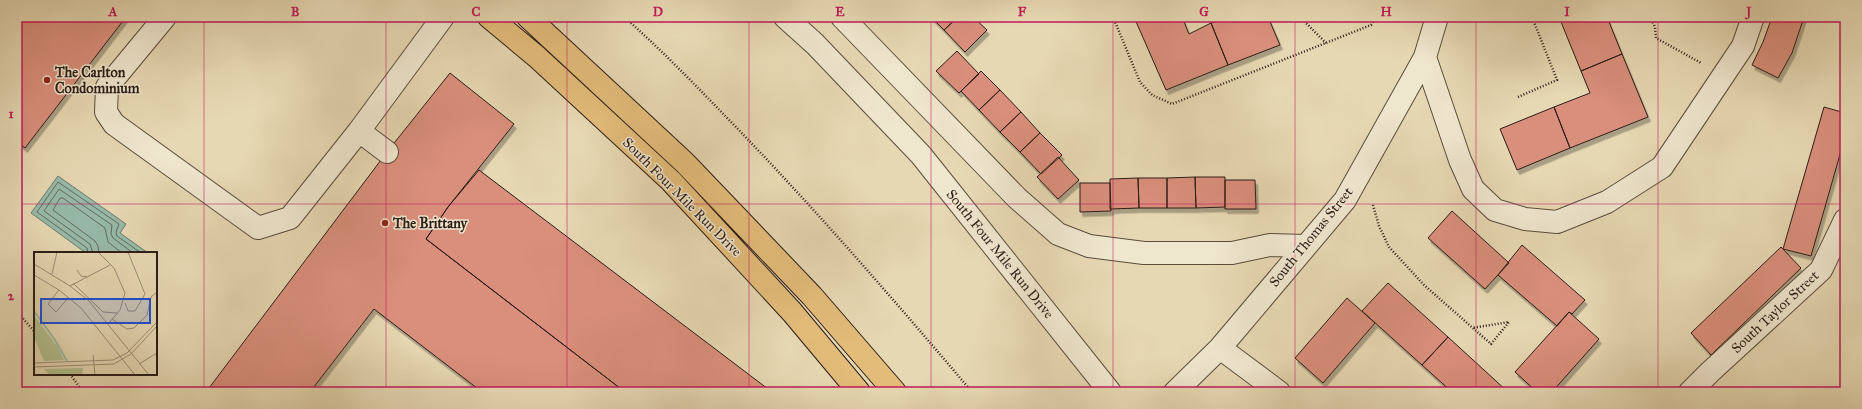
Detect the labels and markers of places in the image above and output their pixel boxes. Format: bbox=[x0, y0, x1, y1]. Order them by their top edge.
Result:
place label: The Carlton Condominium bbox=[54, 64, 140, 97]
marker: The Carlton Condominium bbox=[42, 75, 52, 85]
place label: The Brittany bbox=[392, 215, 469, 233]
marker: The Brittany bbox=[380, 218, 390, 228]

